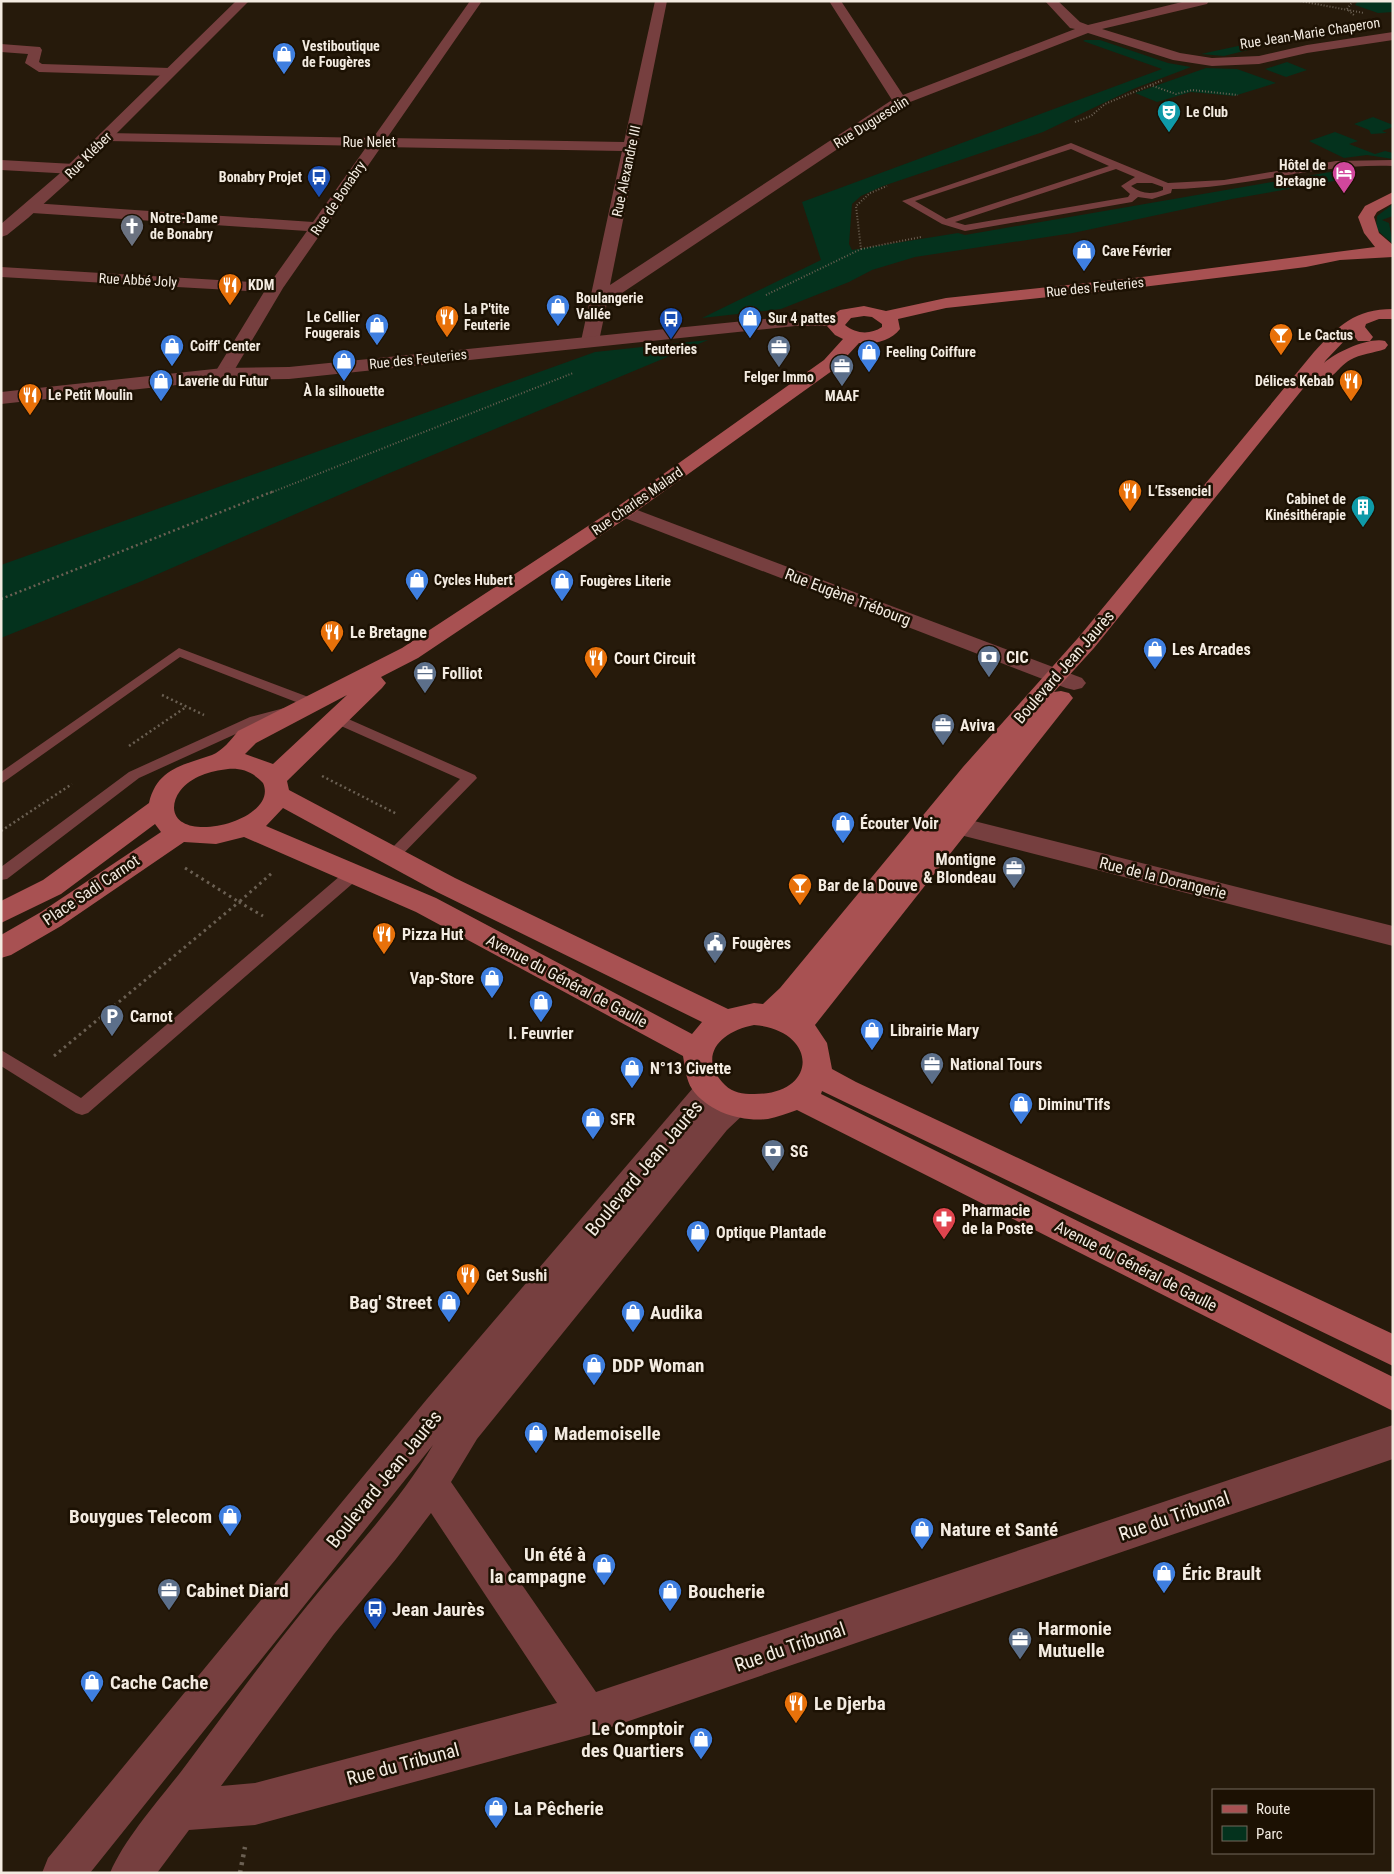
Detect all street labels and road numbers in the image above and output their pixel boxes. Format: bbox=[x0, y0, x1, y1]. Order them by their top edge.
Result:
street label: Rue Jean-Marie Chaperon bbox=[1239, 14, 1381, 52]
street label: Rue Duguesclin bbox=[831, 93, 911, 151]
street label: Rue Alexandre III bbox=[609, 124, 643, 218]
street label: Rue Kléber bbox=[61, 128, 115, 182]
street label: Rue Nelet bbox=[342, 134, 396, 150]
street label: Rue de Bonabry bbox=[307, 158, 369, 238]
street label: Rue Abbé Joly bbox=[98, 270, 178, 290]
street label: Rue des Feuteries bbox=[1045, 274, 1145, 300]
street label: Rue des Feuteries bbox=[368, 346, 468, 372]
street label: Rue Charles Malard bbox=[588, 464, 686, 538]
street label: Rue Eugène Trébourg bbox=[782, 564, 914, 630]
street label: Boulevard Jean Jaurès bbox=[1010, 607, 1118, 727]
street label: Place Sadi Carnot bbox=[39, 851, 143, 929]
street label: Rue de la Dorangerie bbox=[1098, 853, 1228, 903]
street label: Avenue du Général de Gaulle bbox=[483, 930, 651, 1032]
street label: Boulevard Jean Jaurès bbox=[581, 1095, 707, 1241]
street label: Avenue du Général de Gaulle bbox=[1052, 1217, 1220, 1315]
street label: Boulevard Jean Jaurès bbox=[322, 1406, 446, 1552]
street label: Rue du Tribunal bbox=[1116, 1486, 1232, 1546]
street label: Rue du Tribunal bbox=[732, 1617, 848, 1677]
street label: Rue du Tribunal bbox=[344, 1738, 462, 1790]

